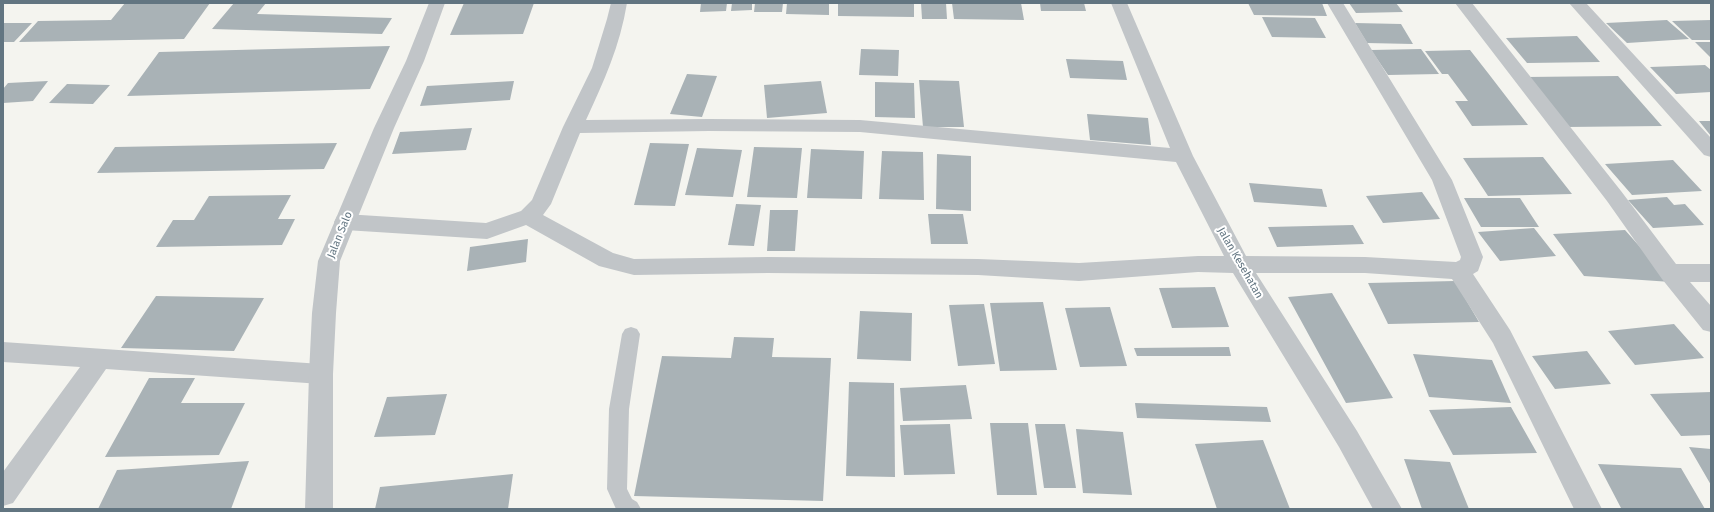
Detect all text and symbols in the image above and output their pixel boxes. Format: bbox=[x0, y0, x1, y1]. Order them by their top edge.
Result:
street label: Jalan Salo bbox=[325, 210, 355, 260]
street label: Jalan Kesehatan bbox=[1214, 225, 1266, 301]

